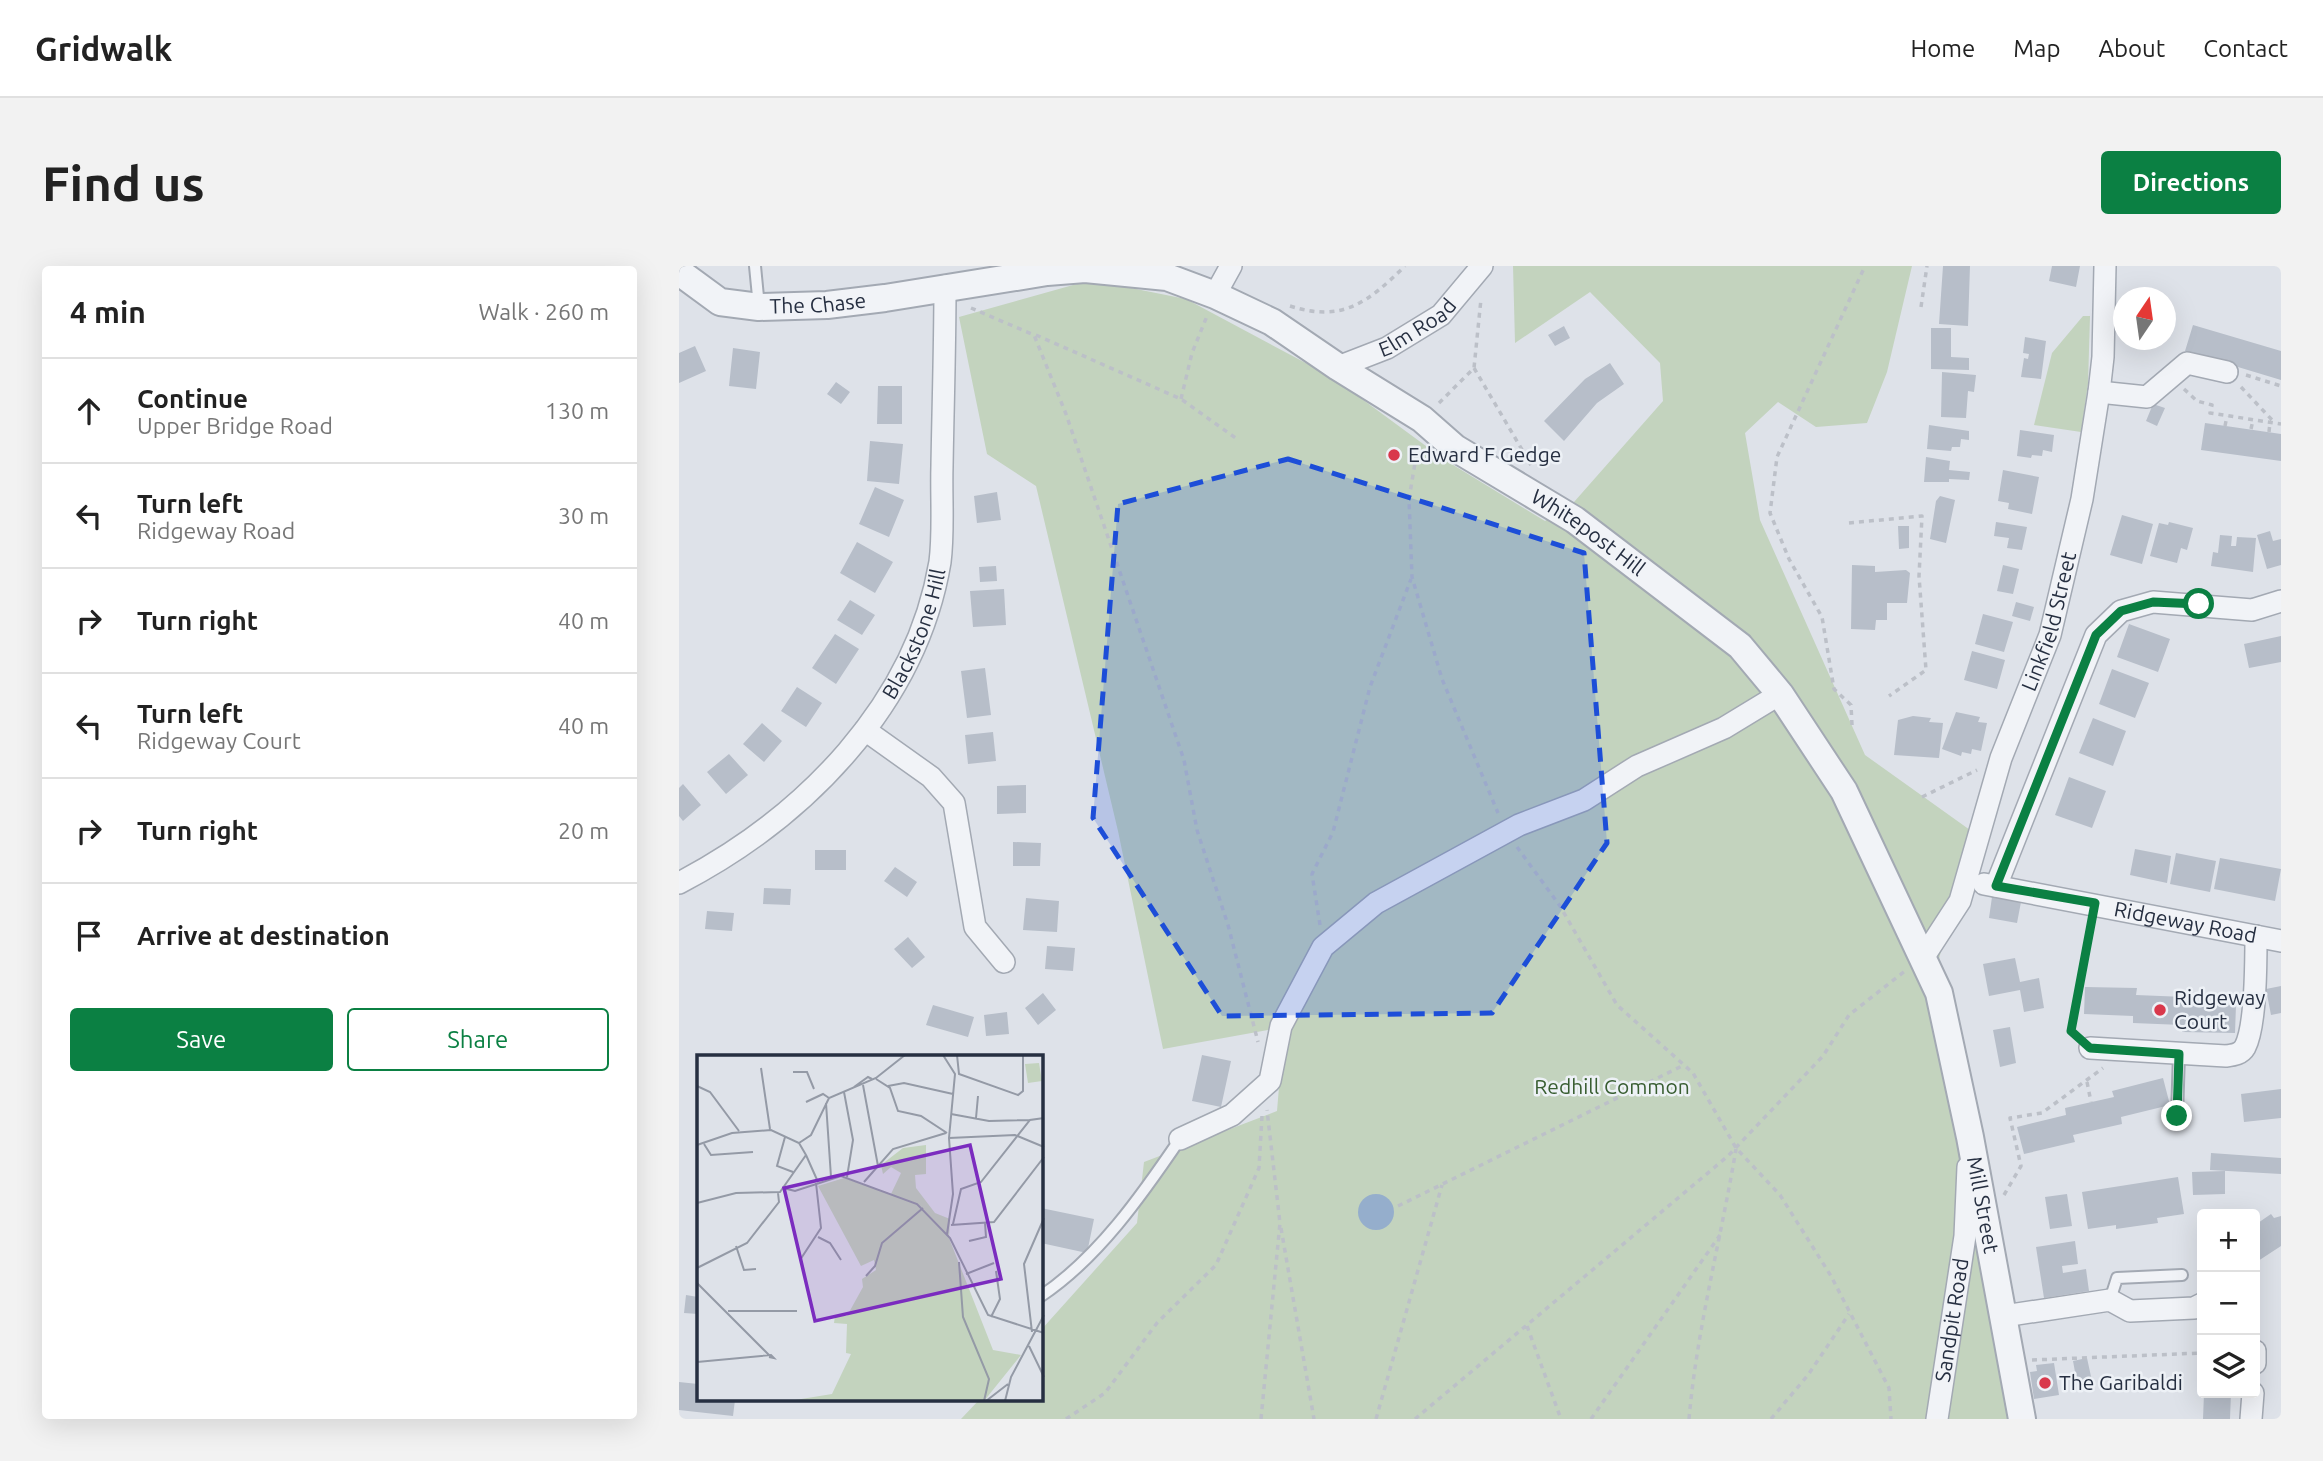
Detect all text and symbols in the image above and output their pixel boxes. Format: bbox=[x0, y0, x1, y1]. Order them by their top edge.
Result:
text: Gridwalk bbox=[35, 30, 172, 67]
text: Home bbox=[1910, 35, 1975, 62]
text: Map bbox=[2013, 35, 2060, 62]
text: About bbox=[2098, 35, 2165, 62]
text: Contact bbox=[2203, 35, 2288, 62]
button: Directions bbox=[2101, 151, 2281, 214]
text: Find us bbox=[42, 155, 205, 210]
street label: The Chase bbox=[769, 287, 867, 318]
north arrow bbox=[2113, 287, 2176, 350]
street label: Elm Road bbox=[1375, 293, 1461, 361]
text: 4 min bbox=[70, 295, 146, 329]
text: Walk · 260 m bbox=[478, 299, 609, 324]
text: Continue bbox=[137, 384, 248, 413]
icon: ahead bbox=[70, 392, 108, 430]
text: 130 m bbox=[545, 398, 609, 423]
text: Upper Bridge Road bbox=[137, 413, 333, 438]
place label: Edward F Gedge bbox=[1408, 442, 1561, 466]
marker: Edward F Gedge bbox=[1386, 447, 1402, 463]
street label: Whitepost Hill bbox=[1527, 484, 1650, 580]
text: Turn left bbox=[137, 489, 243, 518]
icon: left bbox=[70, 497, 108, 535]
text: 30 m bbox=[558, 503, 609, 528]
text: Ridgeway Road bbox=[137, 518, 295, 543]
street label: Linkfield Street bbox=[2016, 549, 2080, 694]
street label: Blackstone Hill bbox=[877, 566, 950, 703]
route start bbox=[2183, 588, 2214, 619]
icon: right bbox=[70, 602, 108, 640]
text: Turn right bbox=[137, 606, 258, 635]
text: 40 m bbox=[558, 608, 609, 633]
text: Turn left bbox=[137, 699, 243, 728]
icon: left bbox=[70, 707, 108, 745]
text: 40 m bbox=[558, 713, 609, 738]
text: Ridgeway Court bbox=[137, 728, 301, 753]
icon: right bbox=[70, 812, 108, 850]
text: Turn right bbox=[137, 816, 258, 845]
text: 20 m bbox=[558, 818, 609, 843]
street label: Ridgeway Road bbox=[2112, 896, 2259, 947]
icon: arrive bbox=[70, 917, 108, 955]
text: Arrive at destination bbox=[137, 921, 390, 950]
place label: Ridgeway Court bbox=[2174, 985, 2265, 1033]
marker: Ridgeway Court bbox=[2152, 1002, 2168, 1018]
button: Save bbox=[70, 1008, 333, 1071]
button: Share bbox=[347, 1008, 609, 1071]
inset map bbox=[697, 1055, 1043, 1402]
park label: Redhill Common bbox=[1534, 1074, 1690, 1098]
route end bbox=[2161, 1100, 2192, 1131]
street label: Mill Street bbox=[1963, 1155, 2004, 1255]
map controls bbox=[2197, 1209, 2260, 1398]
button: + bbox=[2197, 1209, 2260, 1272]
street label: Sandpit Road bbox=[1930, 1256, 1972, 1384]
button: − bbox=[2197, 1272, 2260, 1335]
button: layers bbox=[2197, 1335, 2260, 1398]
place label: The Garibaldi bbox=[2059, 1370, 2183, 1394]
marker: The Garibaldi bbox=[2037, 1375, 2053, 1391]

